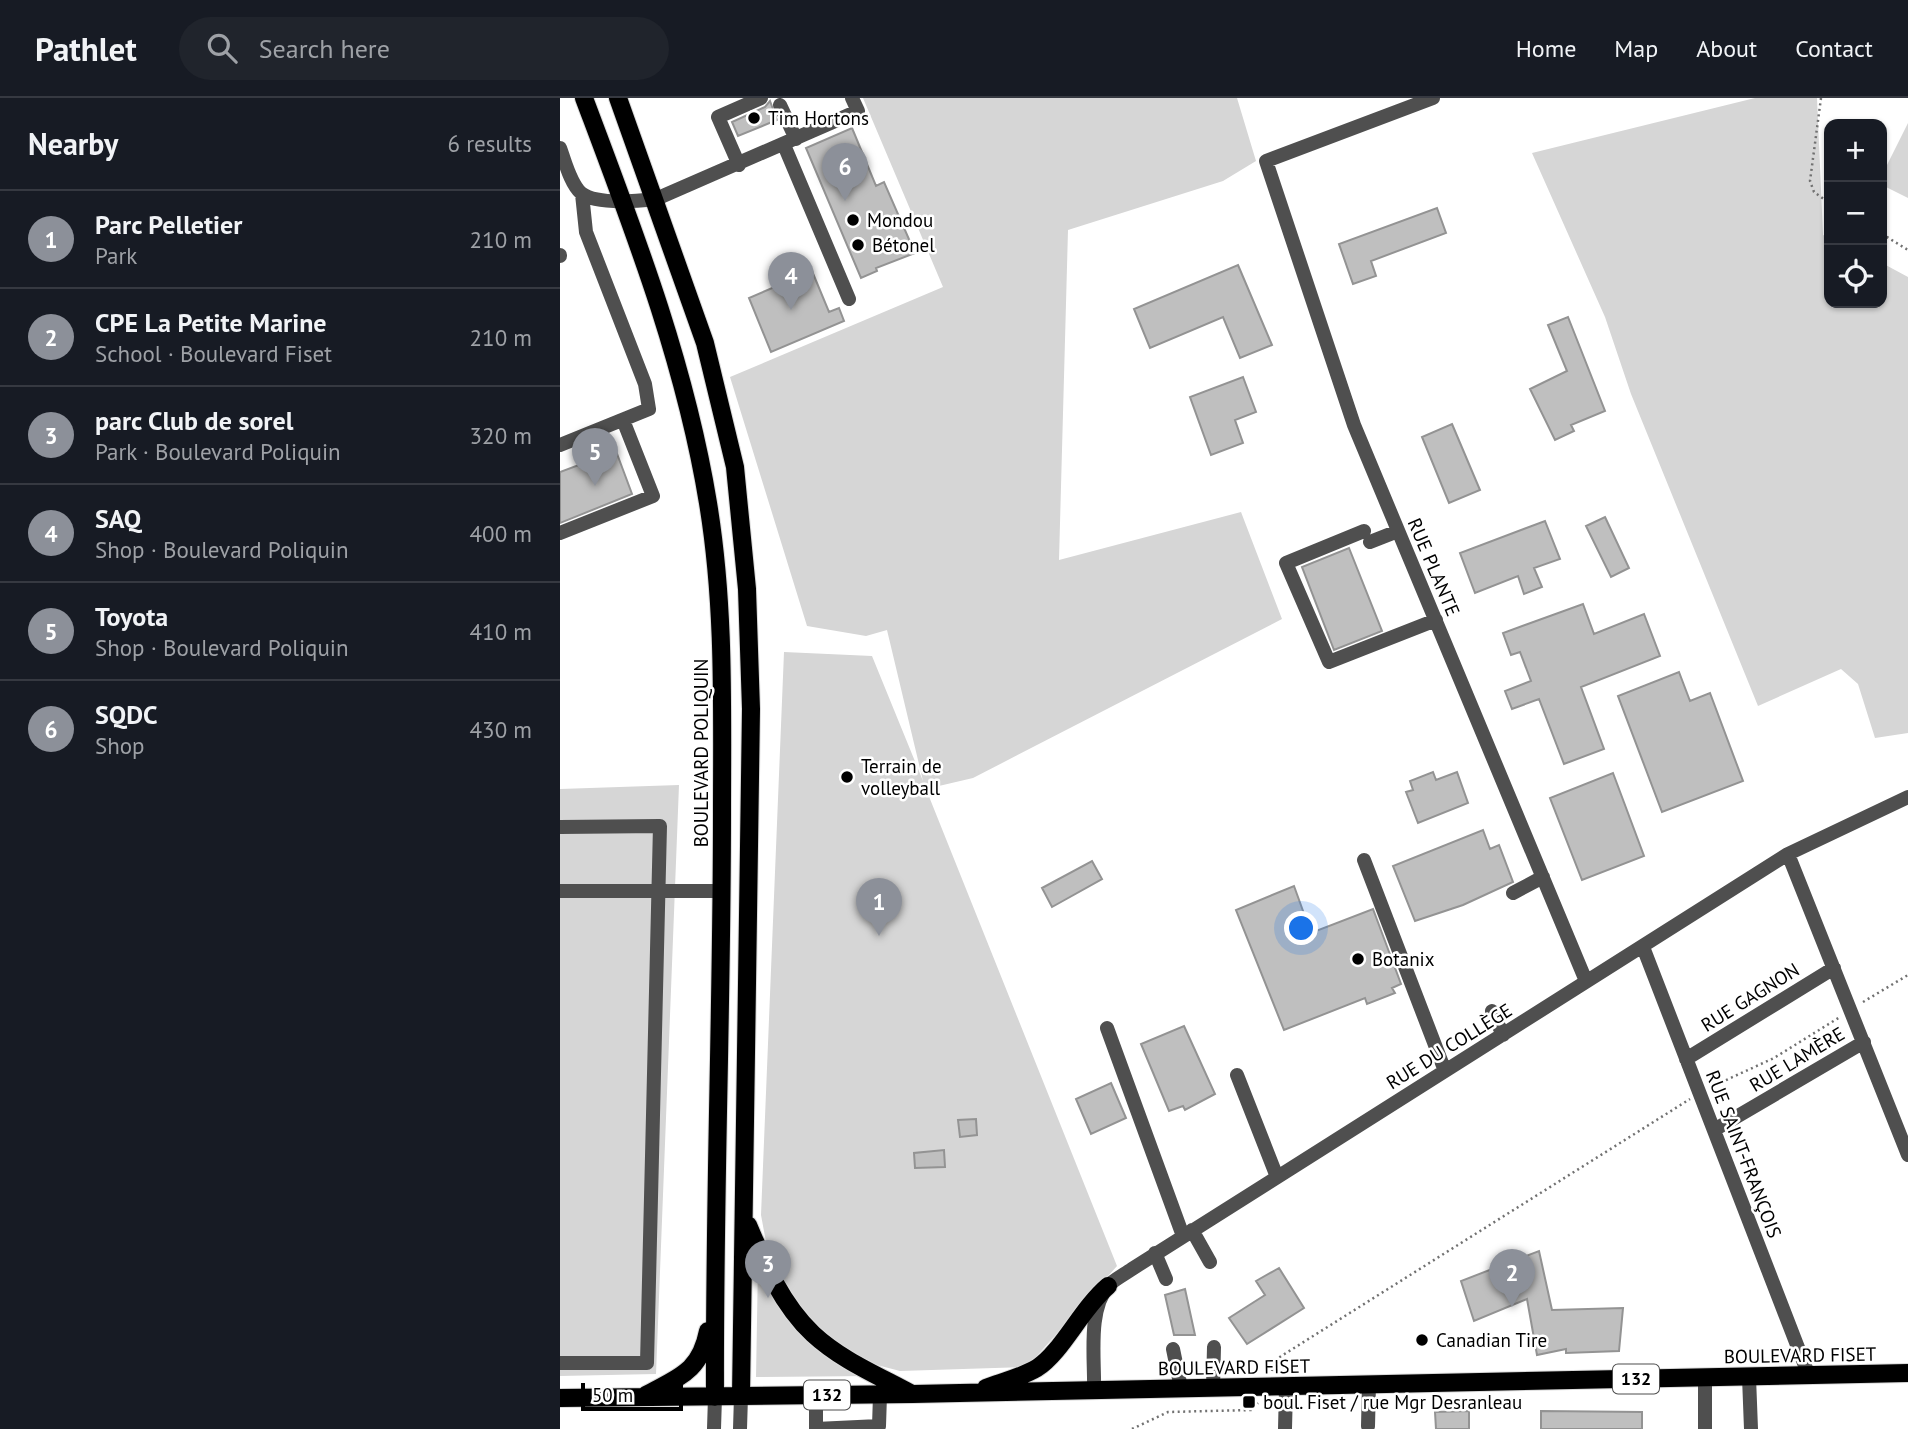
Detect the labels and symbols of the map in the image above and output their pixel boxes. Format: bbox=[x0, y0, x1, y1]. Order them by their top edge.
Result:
place label: Tim Hortons bbox=[768, 106, 869, 130]
marker: Tim Hortons bbox=[746, 110, 762, 126]
pin: 6 bbox=[822, 143, 868, 201]
place label: Mondou bbox=[867, 208, 933, 232]
marker: Mondou bbox=[845, 212, 861, 228]
place label: Bétonel bbox=[872, 233, 935, 257]
marker: Bétonel bbox=[850, 237, 866, 253]
pin: 4 bbox=[768, 252, 814, 310]
pin: 5 bbox=[572, 428, 618, 486]
street label: RUE PLANTE bbox=[1403, 514, 1465, 620]
street label: BOULEVARD POLIQUIN bbox=[689, 659, 713, 847]
place label: Terrain de volleyball bbox=[861, 754, 942, 800]
marker: Terrain de volleyball bbox=[839, 769, 855, 785]
pin: 1 bbox=[856, 878, 902, 936]
your location bbox=[1284, 911, 1318, 945]
place label: Botanix bbox=[1372, 947, 1435, 971]
marker: Botanix bbox=[1350, 951, 1366, 967]
street label: RUE GAGNON bbox=[1696, 957, 1804, 1037]
street label: RUE DU COLLÈGE bbox=[1382, 998, 1516, 1094]
street label: RUE LAMÈRE bbox=[1745, 1021, 1849, 1097]
street label: RUE SAINT-FRANÇOIS bbox=[1701, 1067, 1787, 1241]
pin: 3 bbox=[745, 1240, 791, 1298]
pin: 2 bbox=[1489, 1249, 1535, 1307]
place label: Canadian Tire bbox=[1436, 1328, 1547, 1352]
marker: Canadian Tire bbox=[1414, 1332, 1430, 1348]
street label: BOULEVARD FISET bbox=[1724, 1342, 1877, 1368]
street label: BOULEVARD FISET bbox=[1158, 1354, 1311, 1380]
road number: 132 bbox=[1613, 1364, 1659, 1394]
scale bar bbox=[581, 1380, 682, 1412]
road number: 132 bbox=[804, 1380, 850, 1410]
place label: boul. Fiset / rue Mgr Desranleau bbox=[1263, 1390, 1522, 1414]
marker: boul. Fiset / rue Mgr Desranleau bbox=[1241, 1394, 1257, 1410]

